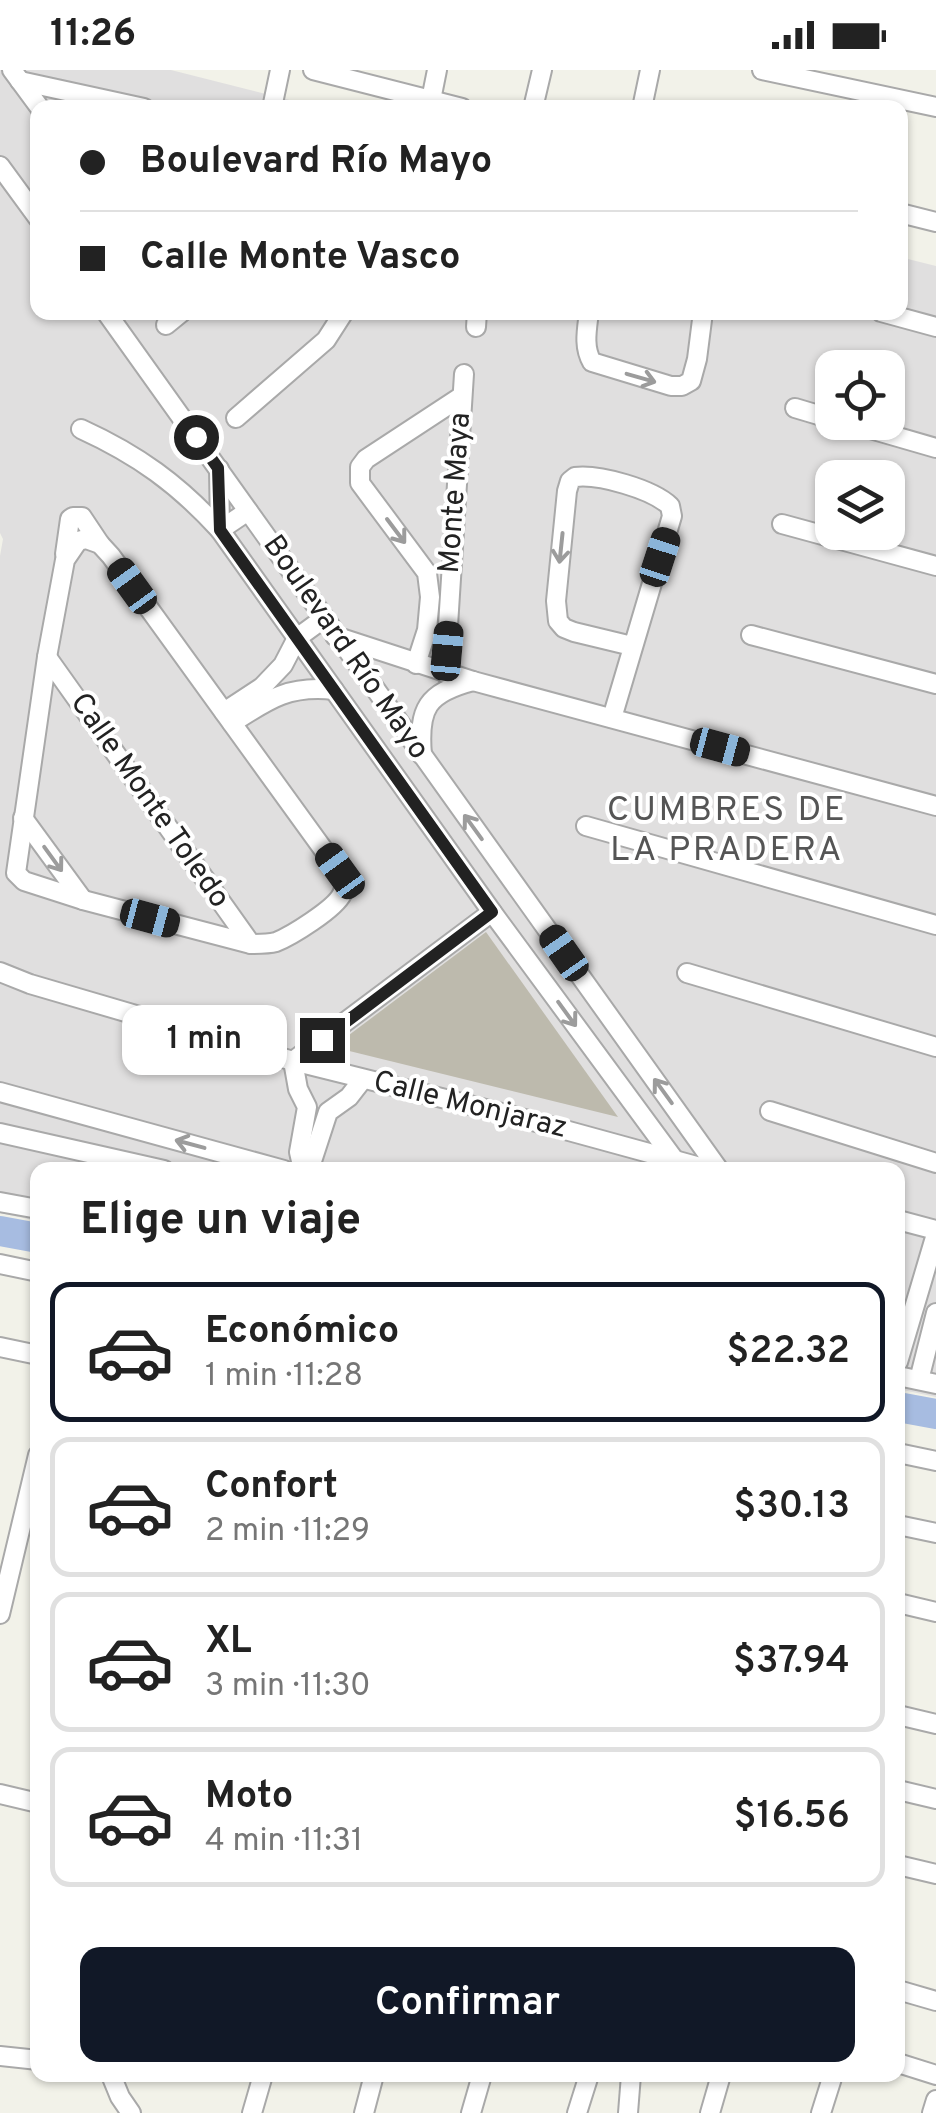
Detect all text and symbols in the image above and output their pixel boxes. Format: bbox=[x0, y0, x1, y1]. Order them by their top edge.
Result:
text: 11:26 bbox=[50, 11, 136, 60]
text: Boulevard Río Mayo bbox=[140, 138, 492, 187]
text: Calle Monte Vasco bbox=[140, 234, 461, 283]
map controls bbox=[815, 350, 905, 550]
button: locate bbox=[815, 350, 905, 440]
one-way arrow bbox=[625, 369, 656, 388]
street label: Monte Maya bbox=[432, 411, 480, 575]
route start bbox=[174, 415, 219, 460]
button: layers bbox=[815, 460, 905, 550]
one-way arrow bbox=[385, 517, 406, 544]
car bbox=[636, 524, 684, 590]
street label: Boulevard Río Mayo bbox=[254, 529, 436, 767]
one-way arrow bbox=[551, 531, 570, 564]
car bbox=[102, 553, 162, 619]
car bbox=[429, 620, 465, 682]
street label: Calle Monte Toledo bbox=[61, 686, 237, 916]
car bbox=[687, 725, 753, 769]
district label: CUMBRES DE LA PRADERA bbox=[607, 789, 847, 873]
one-way arrow bbox=[463, 813, 484, 841]
car bbox=[310, 838, 370, 904]
one-way arrow bbox=[42, 845, 63, 872]
car bbox=[117, 896, 183, 940]
car bbox=[535, 920, 593, 986]
one-way arrow bbox=[557, 1000, 578, 1027]
callout: 1 min bbox=[122, 1005, 287, 1075]
route end bbox=[300, 1018, 345, 1063]
text: 1 min bbox=[167, 1020, 242, 1060]
street label: Calle Monjaraz bbox=[369, 1064, 571, 1148]
one-way arrow bbox=[652, 1077, 673, 1105]
one-way arrow bbox=[174, 1134, 206, 1153]
text: Elige un viaje bbox=[80, 1193, 361, 1250]
icon: car bbox=[85, 1307, 175, 1397]
text: Económico bbox=[205, 1308, 399, 1357]
text: $22.32 bbox=[726, 1328, 850, 1377]
text: 1 min · 11:28 bbox=[205, 1357, 363, 1397]
icon: car bbox=[85, 1462, 175, 1552]
text: Confort bbox=[205, 1463, 338, 1512]
text: $30.13 bbox=[733, 1483, 850, 1532]
text: 2 min · 11:29 bbox=[205, 1512, 370, 1552]
icon: car bbox=[85, 1617, 175, 1707]
text: XL bbox=[205, 1618, 252, 1667]
text: $37.94 bbox=[733, 1638, 850, 1687]
text: 3 min · 11:30 bbox=[205, 1667, 371, 1707]
icon: car bbox=[85, 1772, 175, 1862]
text: Moto bbox=[205, 1773, 293, 1822]
text: $16.56 bbox=[734, 1793, 850, 1842]
text: 4 min · 11:31 bbox=[205, 1822, 363, 1862]
button: Confirmar bbox=[80, 1947, 855, 2062]

